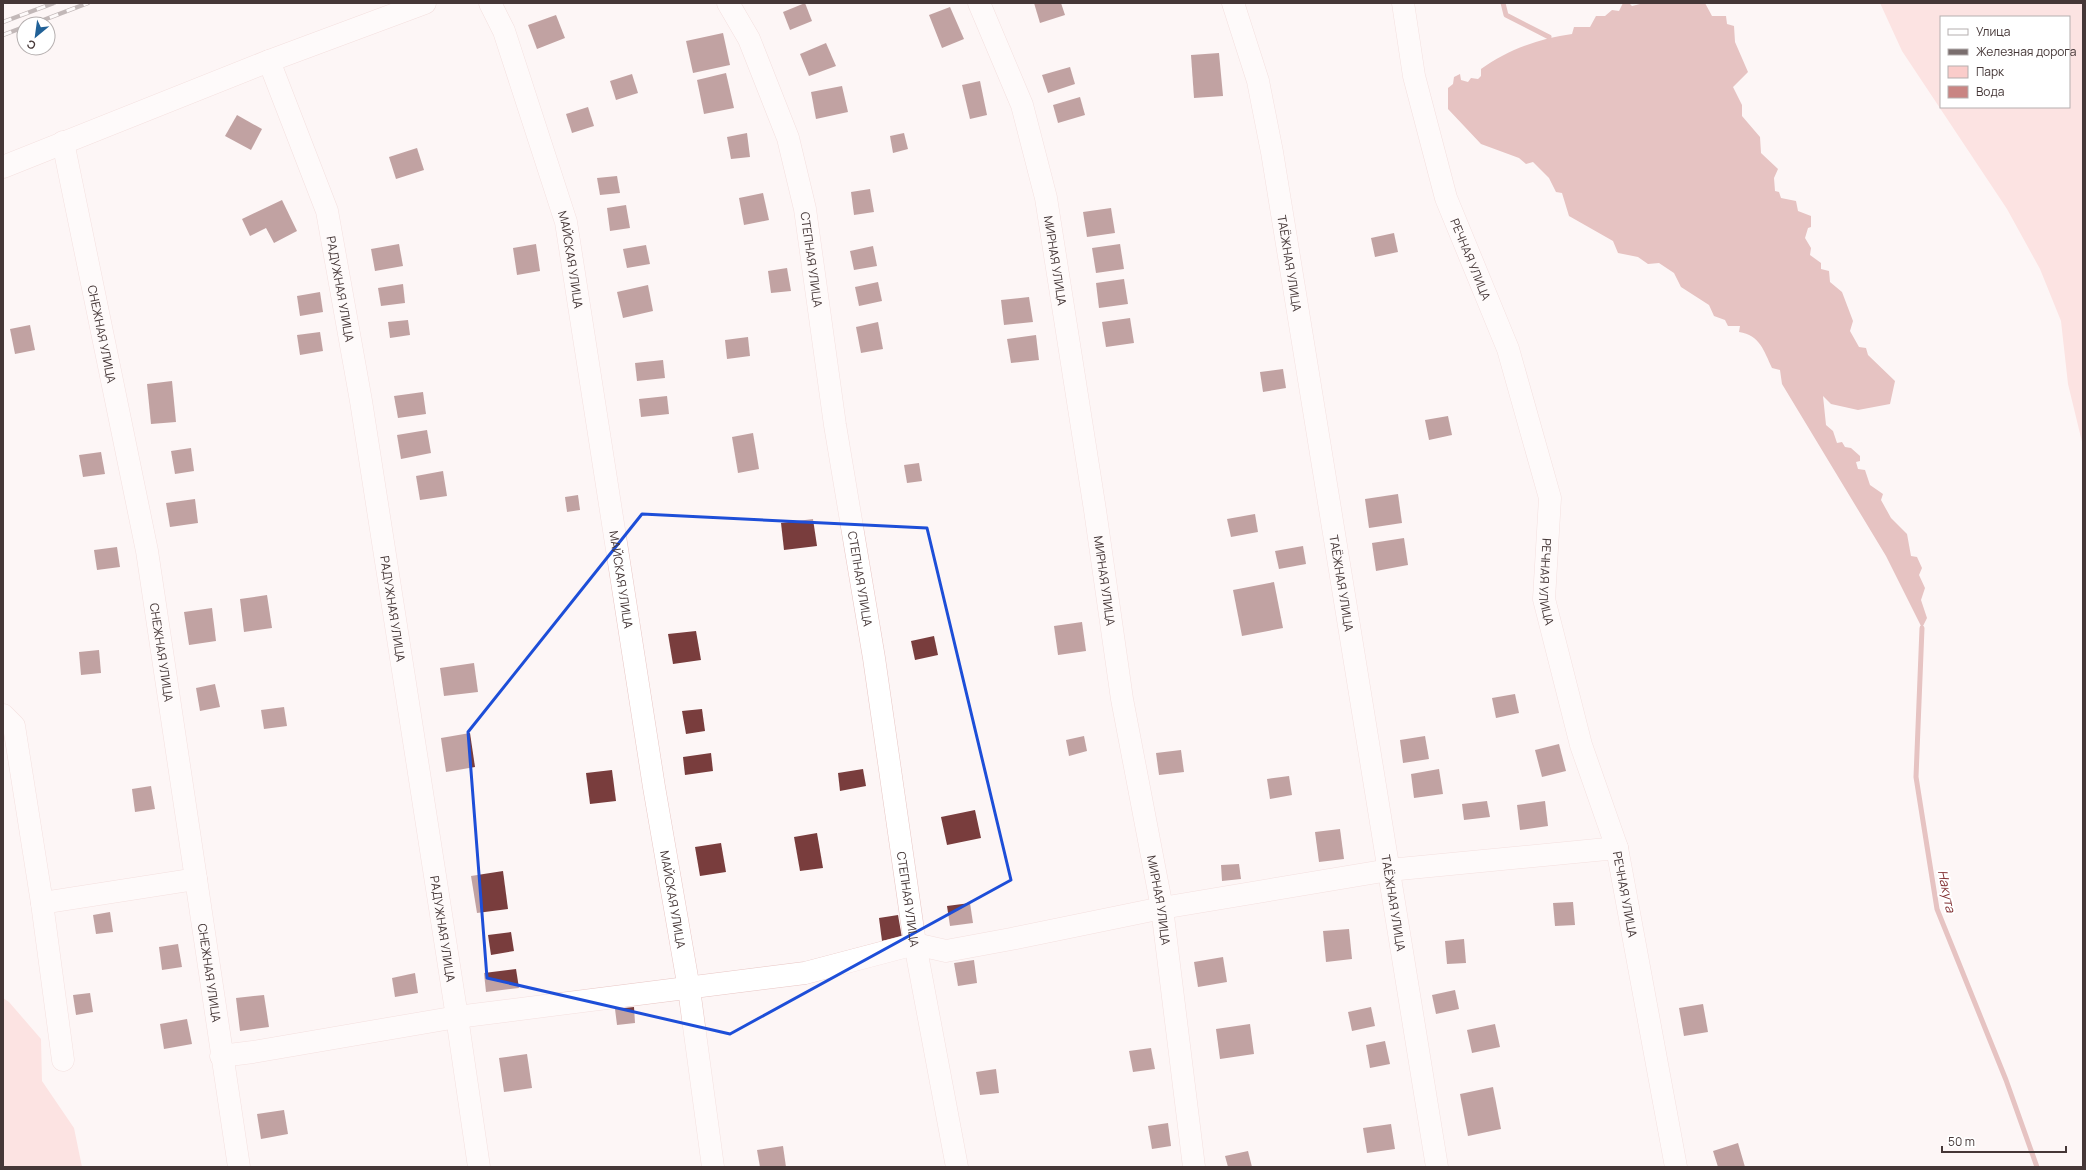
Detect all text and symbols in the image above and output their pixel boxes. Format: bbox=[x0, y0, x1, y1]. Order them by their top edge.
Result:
north arrow bbox=[16, 16, 56, 56]
legend bbox=[1940, 16, 2070, 108]
text: Улица bbox=[1976, 23, 2010, 40]
text: С bbox=[24, 37, 38, 54]
text: Железная дорога bbox=[1976, 43, 2076, 60]
text: Парк bbox=[1976, 63, 2005, 80]
text: Вода bbox=[1976, 83, 2004, 100]
street label: МАЙСКАЯ УЛИЦА bbox=[554, 208, 588, 310]
street label: СТЕПНАЯ УЛИЦА bbox=[797, 211, 827, 309]
street label: МИРНАЯ УЛИЦА bbox=[1040, 214, 1071, 307]
street label: ТАЁЖНАЯ УЛИЦА bbox=[1274, 214, 1306, 313]
street label: РЕЧНАЯ УЛИЦА bbox=[1447, 216, 1496, 303]
street label: РАДУЖНАЯ УЛИЦА bbox=[323, 235, 359, 344]
street label: СНЕЖНАЯ УЛИЦА bbox=[84, 283, 121, 385]
street label: МАЙСКАЯ УЛИЦА bbox=[606, 529, 638, 630]
street label: СТЕПНАЯ УЛИЦА bbox=[844, 530, 877, 628]
street label: ТАЁЖНАЯ УЛИЦА bbox=[1326, 534, 1358, 633]
street label: МИРНАЯ УЛИЦА bbox=[1090, 535, 1120, 627]
street label: РЕЧНАЯ УЛИЦА bbox=[1535, 538, 1559, 627]
street label: РАДУЖНАЯ УЛИЦА bbox=[377, 554, 410, 663]
street label: СНЕЖНАЯ УЛИЦА bbox=[146, 602, 178, 703]
street label: МАЙСКАЯ УЛИЦА bbox=[657, 849, 690, 950]
street label: СТЕПНАЯ УЛИЦА bbox=[893, 850, 924, 948]
street label: РЕЧНАЯ УЛИЦА bbox=[1609, 850, 1642, 939]
street label: ТАЁЖНАЯ УЛИЦА bbox=[1378, 853, 1410, 953]
street label: МИРНАЯ УЛИЦА bbox=[1144, 854, 1175, 946]
water label: Накута bbox=[1934, 868, 1960, 915]
street label: РАДУЖНАЯ УЛИЦА bbox=[427, 875, 460, 983]
street label: СНЕЖНАЯ УЛИЦА bbox=[194, 922, 226, 1024]
scale bar bbox=[1942, 1128, 2066, 1154]
text: 50 m bbox=[1948, 1133, 1975, 1150]

